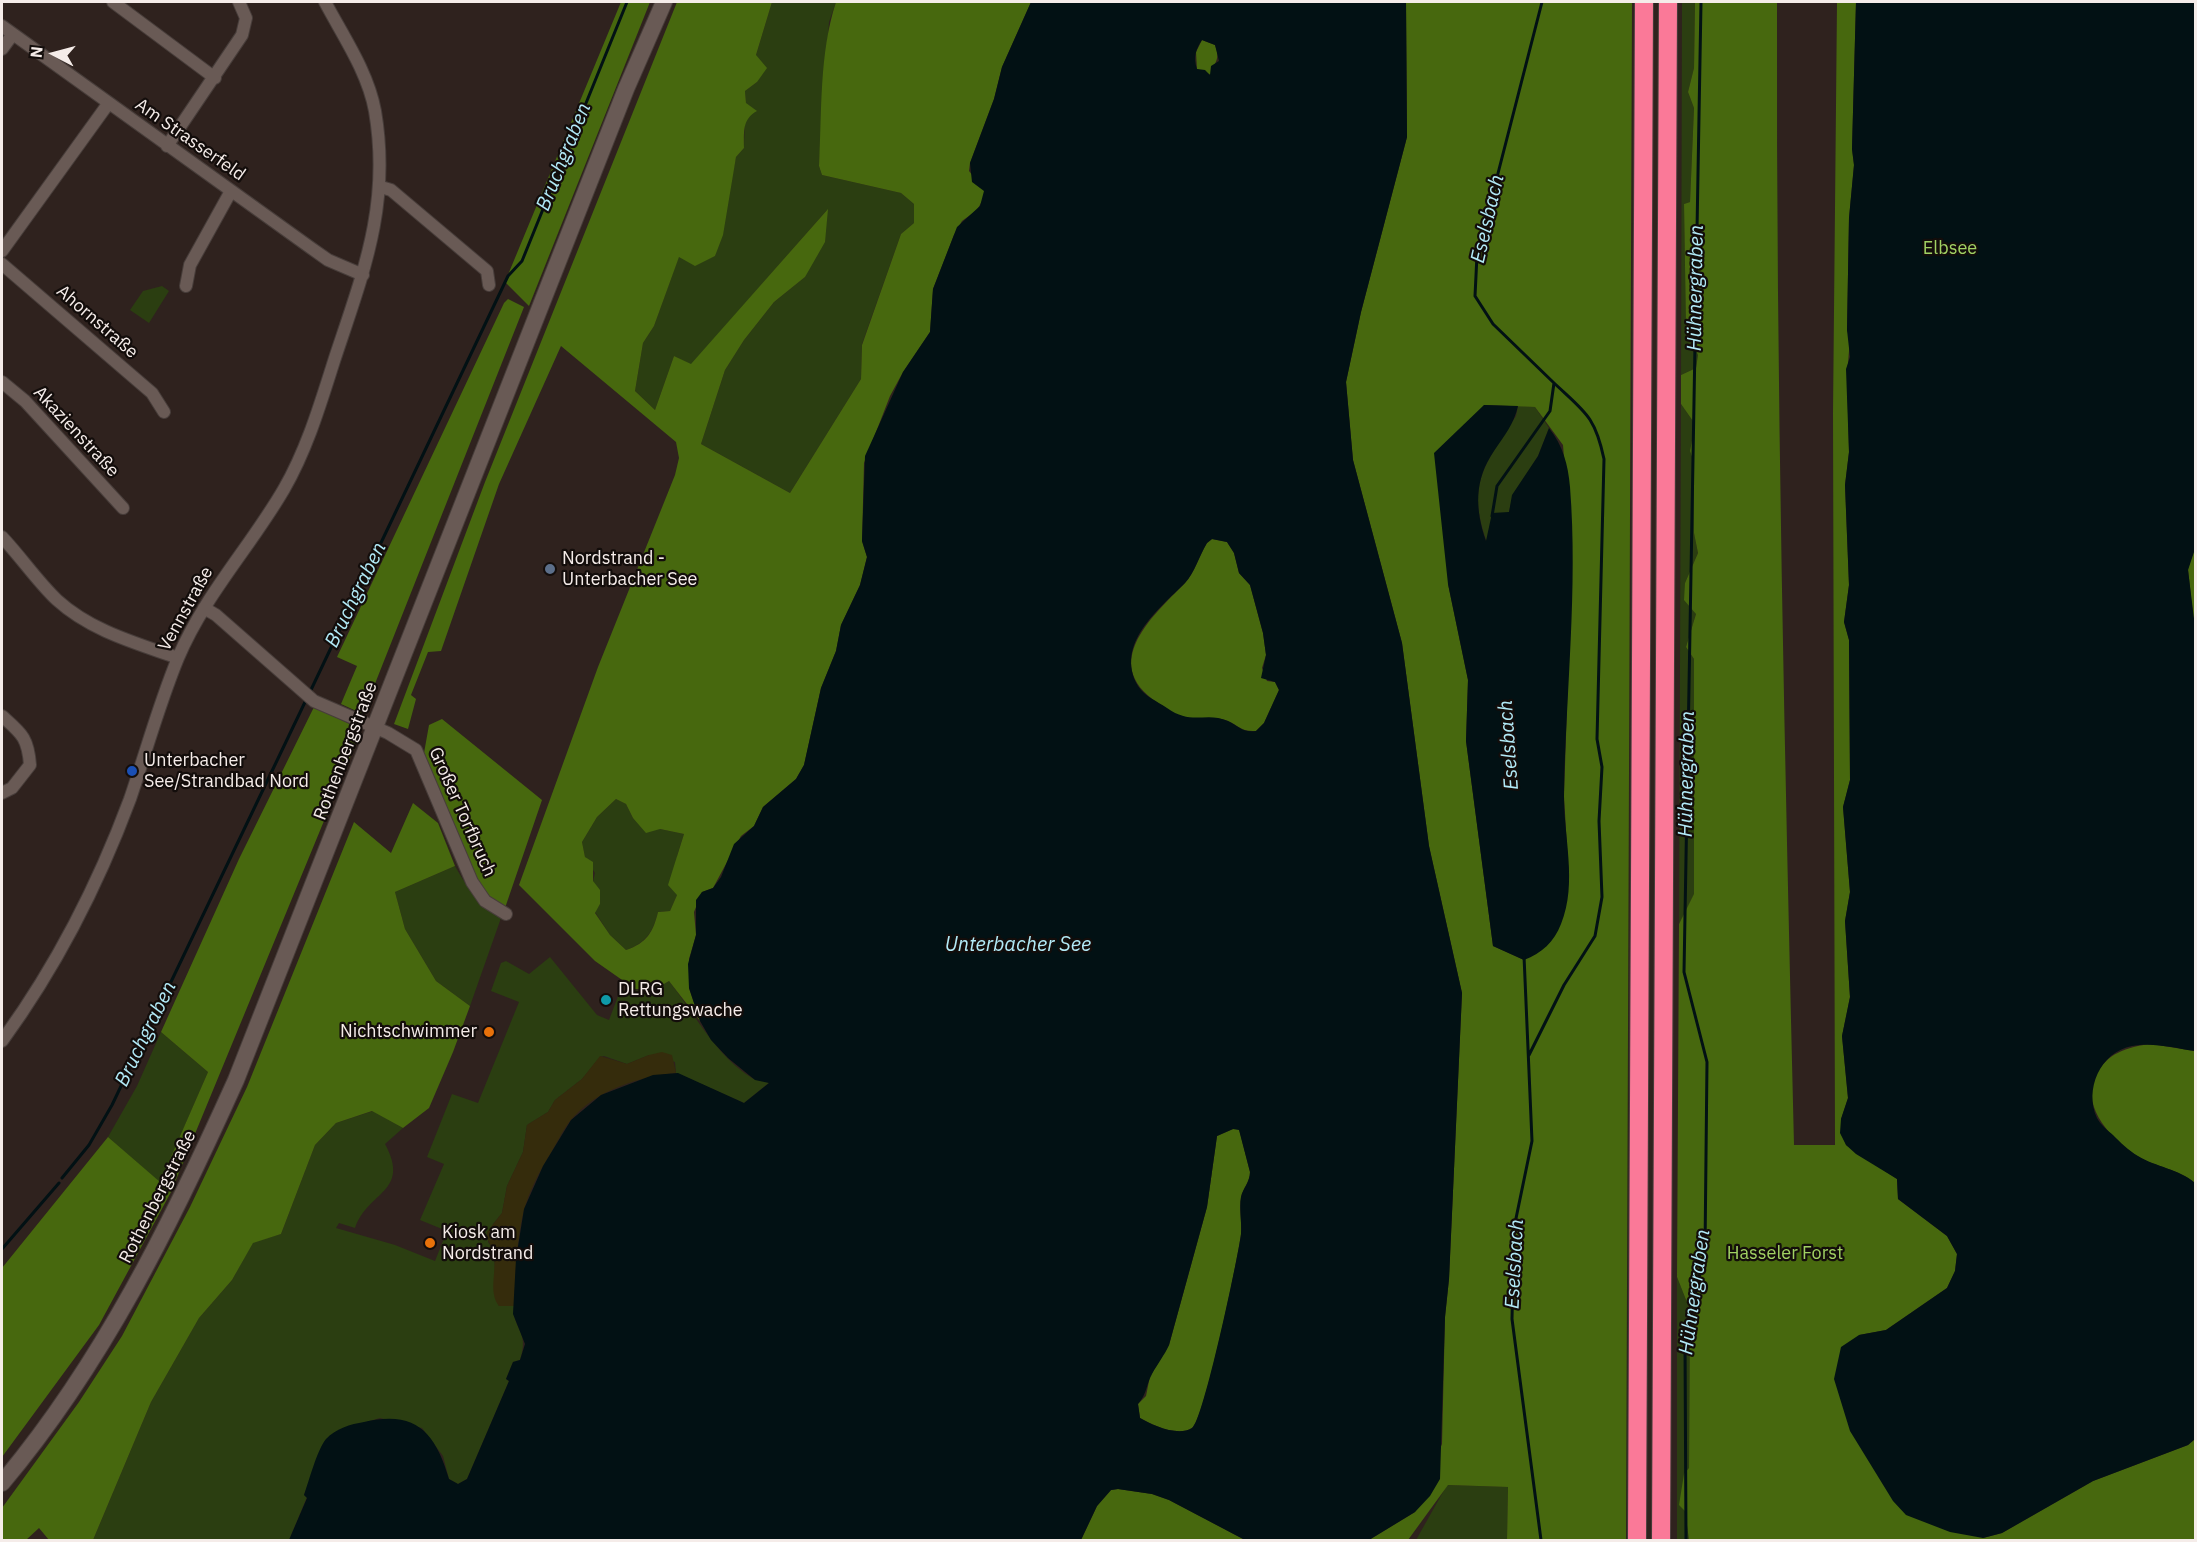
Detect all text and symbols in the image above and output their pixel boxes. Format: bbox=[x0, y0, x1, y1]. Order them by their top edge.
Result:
north arrow bbox=[24, 24, 84, 84]
text: N bbox=[26, 45, 47, 59]
street label: Am Strasserfeld bbox=[131, 94, 249, 186]
water label: Bruchgraben bbox=[532, 100, 596, 214]
water label: Eselsbach bbox=[1466, 173, 1510, 265]
water label: Hühnergraben bbox=[1683, 225, 1709, 351]
park label: Elbsee bbox=[1923, 238, 1977, 260]
street label: Ahornstraße bbox=[52, 281, 142, 363]
street label: Akazienstraße bbox=[29, 382, 123, 482]
water label: Bruchgraben bbox=[320, 539, 392, 651]
place label: Nordstrand - Unterbacher See bbox=[562, 548, 697, 590]
marker: Nordstrand - Unterbacher See bbox=[543, 562, 557, 576]
street label: Vennstraße bbox=[154, 563, 218, 655]
street label: Rothenbergstraße bbox=[310, 679, 382, 823]
water label: Eselsbach bbox=[1494, 699, 1524, 791]
water label: Hühnergraben bbox=[1674, 711, 1700, 837]
street label: Großer Torfbruch bbox=[424, 744, 500, 880]
place label: Unterbacher See/Strandbad Nord bbox=[144, 750, 309, 792]
marker: Unterbacher See/Strandbad Nord bbox=[125, 764, 139, 778]
water label: Unterbacher See bbox=[945, 933, 1091, 957]
water label: Bruchgraben bbox=[110, 978, 182, 1090]
place label: DLRG Rettungswache bbox=[618, 979, 743, 1022]
marker: DLRG Rettungswache bbox=[599, 993, 613, 1007]
place label: Nichtschwimmer bbox=[340, 1021, 477, 1043]
marker: Nichtschwimmer bbox=[482, 1025, 496, 1039]
street label: Rothenbergstraße bbox=[115, 1127, 201, 1267]
water label: Eselsbach bbox=[1501, 1219, 1529, 1309]
place label: Kiosk am Nordstrand bbox=[442, 1222, 534, 1264]
water label: Hühnergraben bbox=[1674, 1228, 1716, 1356]
marker: Kiosk am Nordstrand bbox=[423, 1236, 437, 1250]
park label: Hasseler Forst bbox=[1727, 1243, 1843, 1265]

